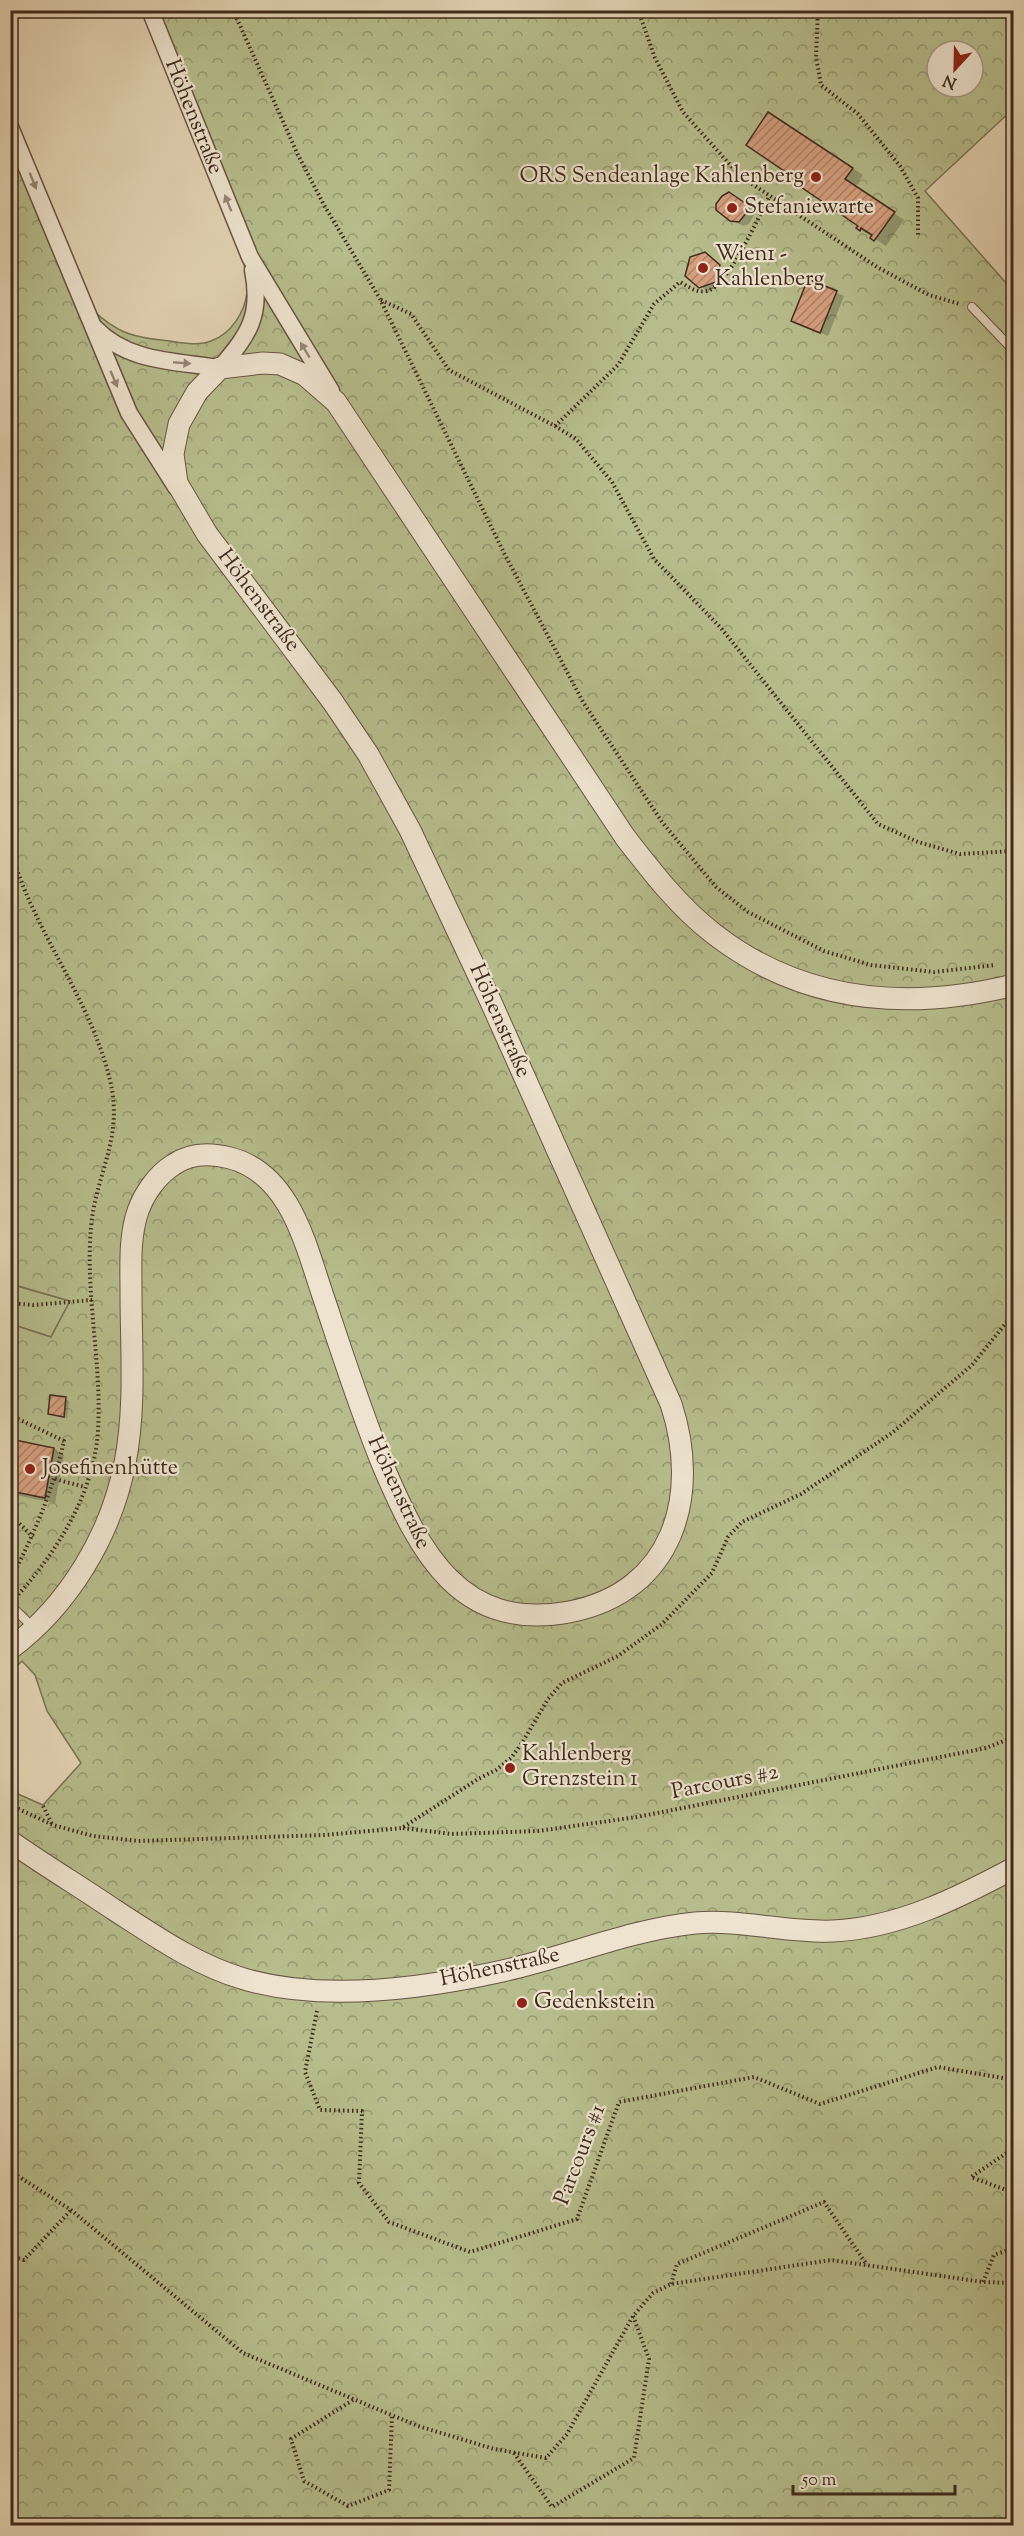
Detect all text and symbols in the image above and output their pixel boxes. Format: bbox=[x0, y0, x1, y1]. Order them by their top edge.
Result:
north arrow bbox=[925, 39, 985, 99]
street label: Höhenstraße bbox=[155, 55, 231, 179]
text: N bbox=[940, 67, 961, 94]
place label: ORS Sendeanlage Kahlenberg bbox=[519, 161, 804, 193]
marker: ORS Sendeanlage Kahlenberg bbox=[809, 170, 823, 184]
one-way arrow bbox=[28, 172, 38, 190]
place label: Stefaniewarte bbox=[744, 192, 874, 224]
one-way arrow bbox=[223, 194, 232, 212]
marker: Stefaniewarte bbox=[725, 201, 739, 215]
place label: Wien1 - Kahlenberg bbox=[715, 239, 824, 296]
marker: Wien1 - Kahlenberg bbox=[696, 261, 710, 275]
one-way arrow bbox=[299, 342, 310, 358]
one-way arrow bbox=[172, 358, 191, 368]
one-way arrow bbox=[109, 370, 119, 388]
street label: Höhenstraße bbox=[209, 543, 307, 659]
street label: Höhenstraße bbox=[460, 959, 538, 1083]
street label: Höhenstraße bbox=[358, 1431, 438, 1555]
place label: Josefinenhütte bbox=[41, 1453, 178, 1485]
marker: Josefinenhütte bbox=[23, 1462, 37, 1476]
place label: Kahlenberg Grenzstein 1 bbox=[522, 1739, 638, 1796]
street label: Parcours #2 bbox=[669, 1757, 781, 1809]
marker: Kahlenberg Grenzstein 1 bbox=[503, 1761, 517, 1775]
street label: Höhenstraße bbox=[437, 1940, 563, 1996]
place label: Gedenkstein bbox=[534, 1987, 655, 2019]
marker: Gedenkstein bbox=[515, 1996, 529, 2010]
street label: Parcours #1 bbox=[547, 2099, 615, 2210]
scale bar bbox=[793, 2458, 955, 2496]
text: 50 m bbox=[801, 2468, 837, 2494]

